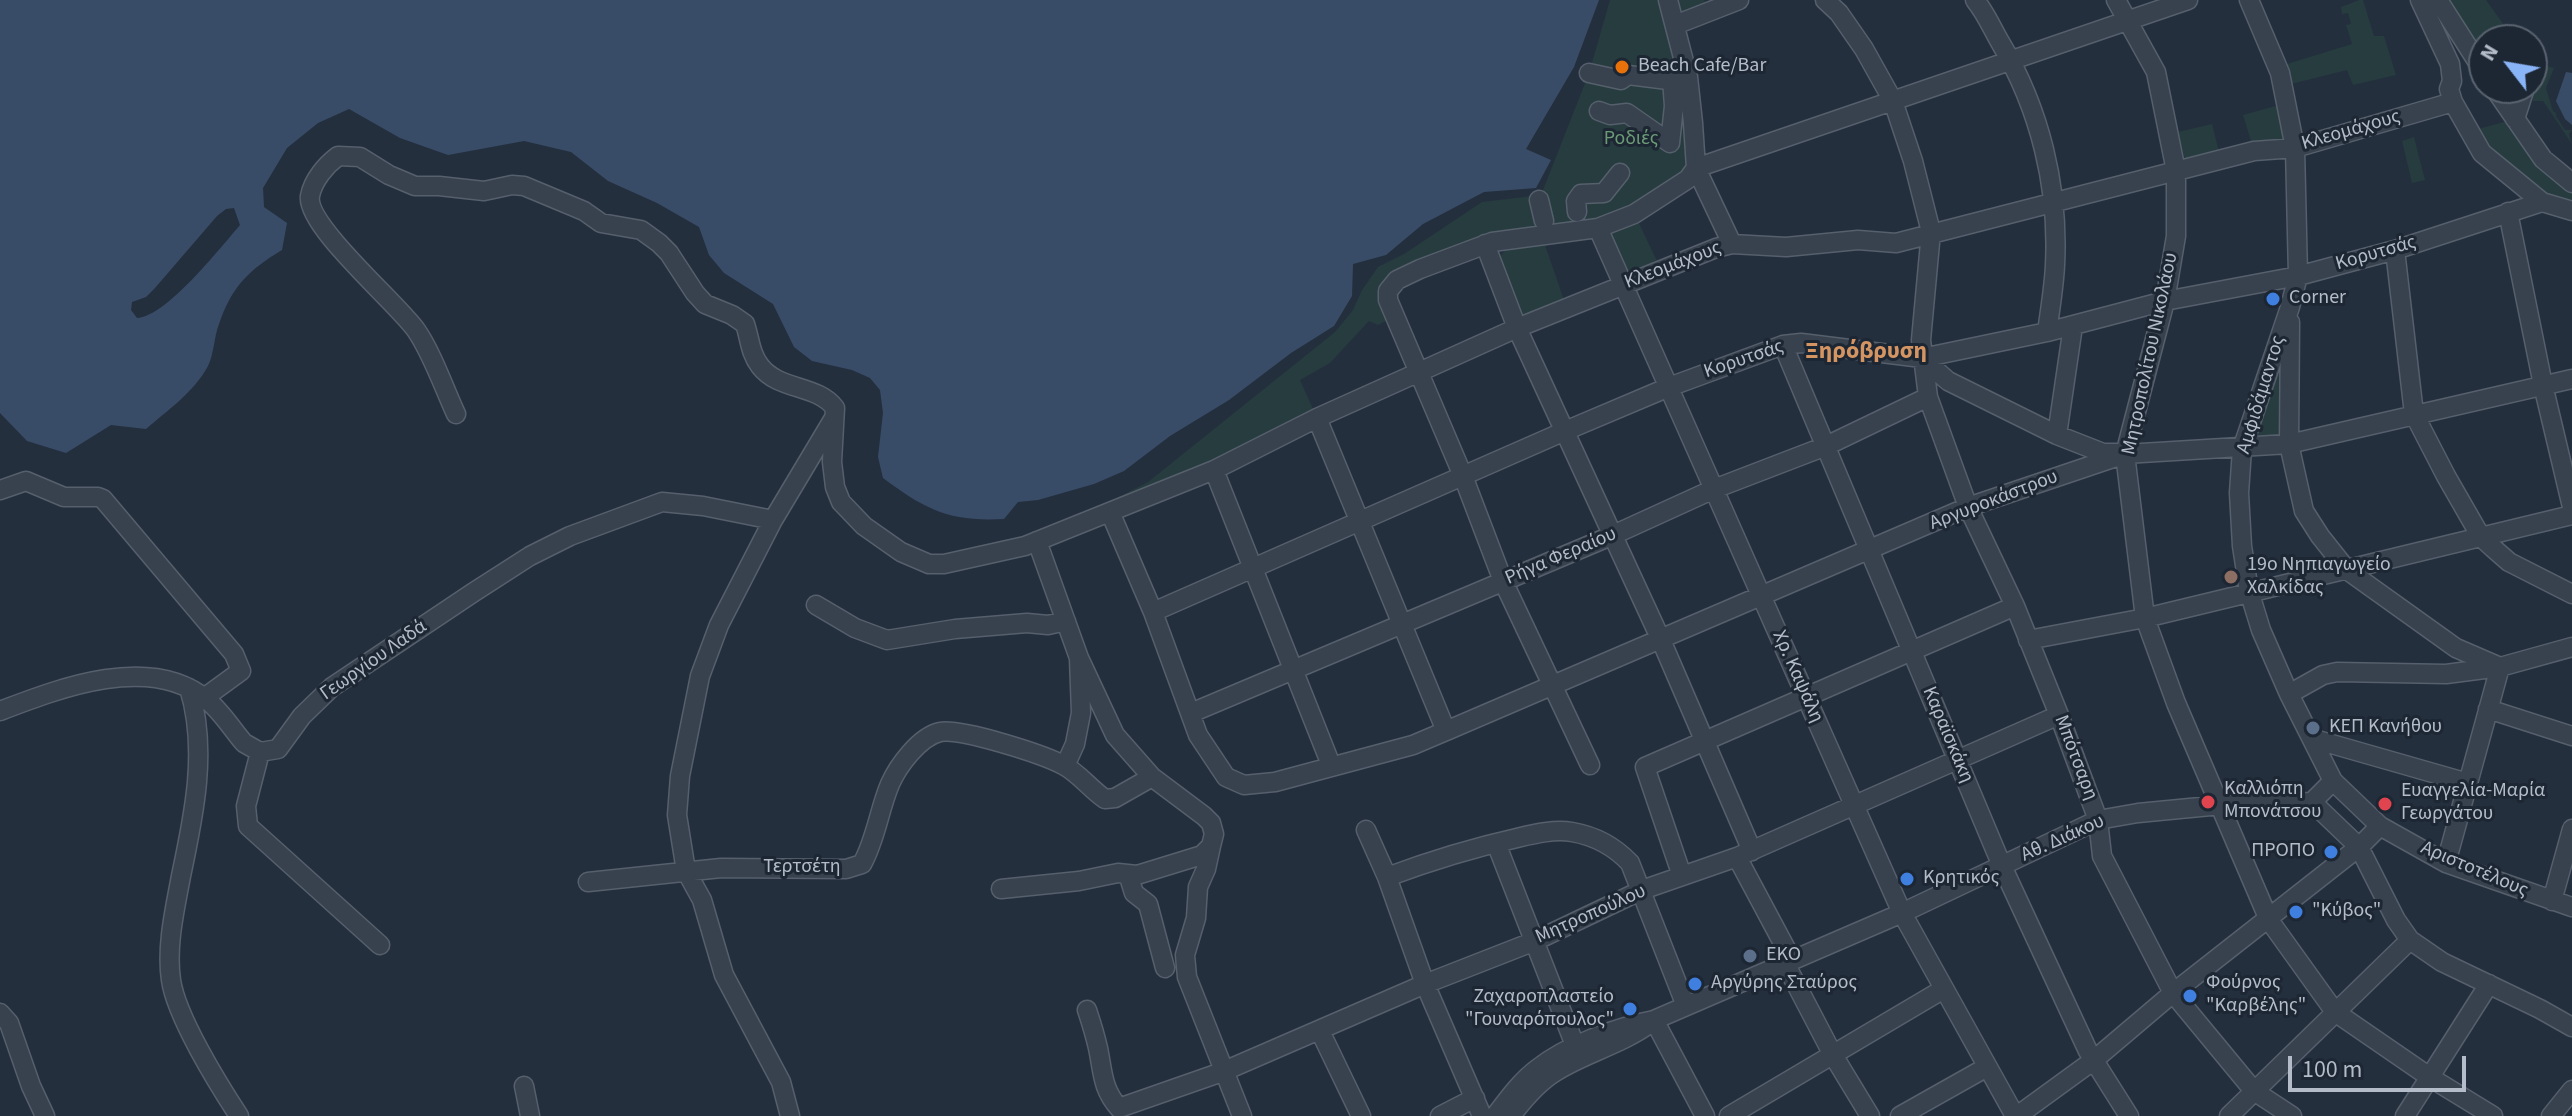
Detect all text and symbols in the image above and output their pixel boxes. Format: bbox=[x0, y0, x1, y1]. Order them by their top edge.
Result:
north arrow bbox=[2468, 24, 2548, 104]
text: N bbox=[2472, 38, 2507, 67]
place label: Beach Cafe/Bar bbox=[1638, 55, 1766, 79]
marker: Beach Cafe/Bar bbox=[1613, 58, 1631, 76]
street label: Κλεομάχους bbox=[2299, 105, 2403, 157]
park label: Ροδιές bbox=[1604, 128, 1658, 152]
street label: Κορυτσάς bbox=[2333, 231, 2419, 277]
street label: Κλεομάχους bbox=[1621, 237, 1725, 295]
street label: Μητροπολίτου Νικολάου bbox=[2118, 251, 2184, 457]
place label: Corner bbox=[2289, 287, 2346, 311]
marker: Corner bbox=[2264, 290, 2282, 308]
street label: Αμφιδάμαντος bbox=[2233, 333, 2291, 457]
street label: Κορυτσάς bbox=[1701, 335, 1787, 385]
district label: Ξηρόβρυση bbox=[1805, 339, 1927, 367]
street label: Αργυροκάστρου bbox=[1926, 466, 2062, 536]
street label: Ρήγα Φεραίου bbox=[1502, 523, 1620, 591]
place label: 19ο Νηπιαγωγείο Χαλκίδας bbox=[2247, 554, 2391, 601]
marker: 19ο Νηπιαγωγείο Χαλκίδας bbox=[2222, 568, 2240, 586]
street label: Γεωργίου Λαδά bbox=[316, 615, 432, 707]
street label: Χρ. Καψάλη bbox=[1766, 627, 1828, 727]
street label: Καραϊσκάκη bbox=[1916, 683, 1978, 787]
street label: Μπότσαρη bbox=[2048, 712, 2102, 804]
place label: ΚΕΠ Κανήθου bbox=[2329, 716, 2442, 740]
marker: ΚΕΠ Κανήθου bbox=[2304, 719, 2322, 737]
place label: Καλλιόπη Μπονάτσου bbox=[2224, 778, 2321, 825]
place label: Ευαγγελία-Μαρία Γεωργάτου bbox=[2401, 780, 2545, 827]
marker: Καλλιόπη Μπονάτσου bbox=[2199, 793, 2217, 811]
marker: Ευαγγελία-Μαρία Γεωργάτου bbox=[2376, 795, 2394, 813]
street label: Αθ. Διάκου bbox=[2018, 810, 2108, 868]
street label: Αριστοτέλους bbox=[2417, 837, 2531, 903]
place label: ΠΡΟΠΟ bbox=[2251, 840, 2315, 864]
marker: ΠΡΟΠΟ bbox=[2322, 843, 2340, 861]
street label: Τερτσέτη bbox=[763, 856, 841, 880]
place label: Κρητικός bbox=[1923, 867, 1999, 891]
marker: Κρητικός bbox=[1898, 870, 1916, 888]
street label: Μητροπούλου bbox=[1532, 880, 1650, 950]
place label: "Κύβος" bbox=[2312, 900, 2381, 924]
marker: "Κύβος" bbox=[2287, 903, 2305, 921]
place label: ΕΚΟ bbox=[1766, 944, 1801, 968]
marker: ΕΚΟ bbox=[1741, 947, 1759, 965]
place label: Αργύρης Σταύρος bbox=[1711, 972, 1857, 996]
place label: Φούρνος "Καρβέλης" bbox=[2206, 972, 2306, 1019]
marker: Αργύρης Σταύρος bbox=[1686, 975, 1704, 993]
place label: Ζαχαροπλαστείο "Γουναρόπουλος" bbox=[1465, 986, 1614, 1033]
marker: Φούρνος "Καρβέλης" bbox=[2181, 987, 2199, 1005]
marker: Ζαχαροπλαστείο "Γουναρόπουλος" bbox=[1621, 1000, 1639, 1018]
scale bar bbox=[2292, 1040, 2470, 1090]
text: 100 m bbox=[2302, 1052, 2362, 1087]

